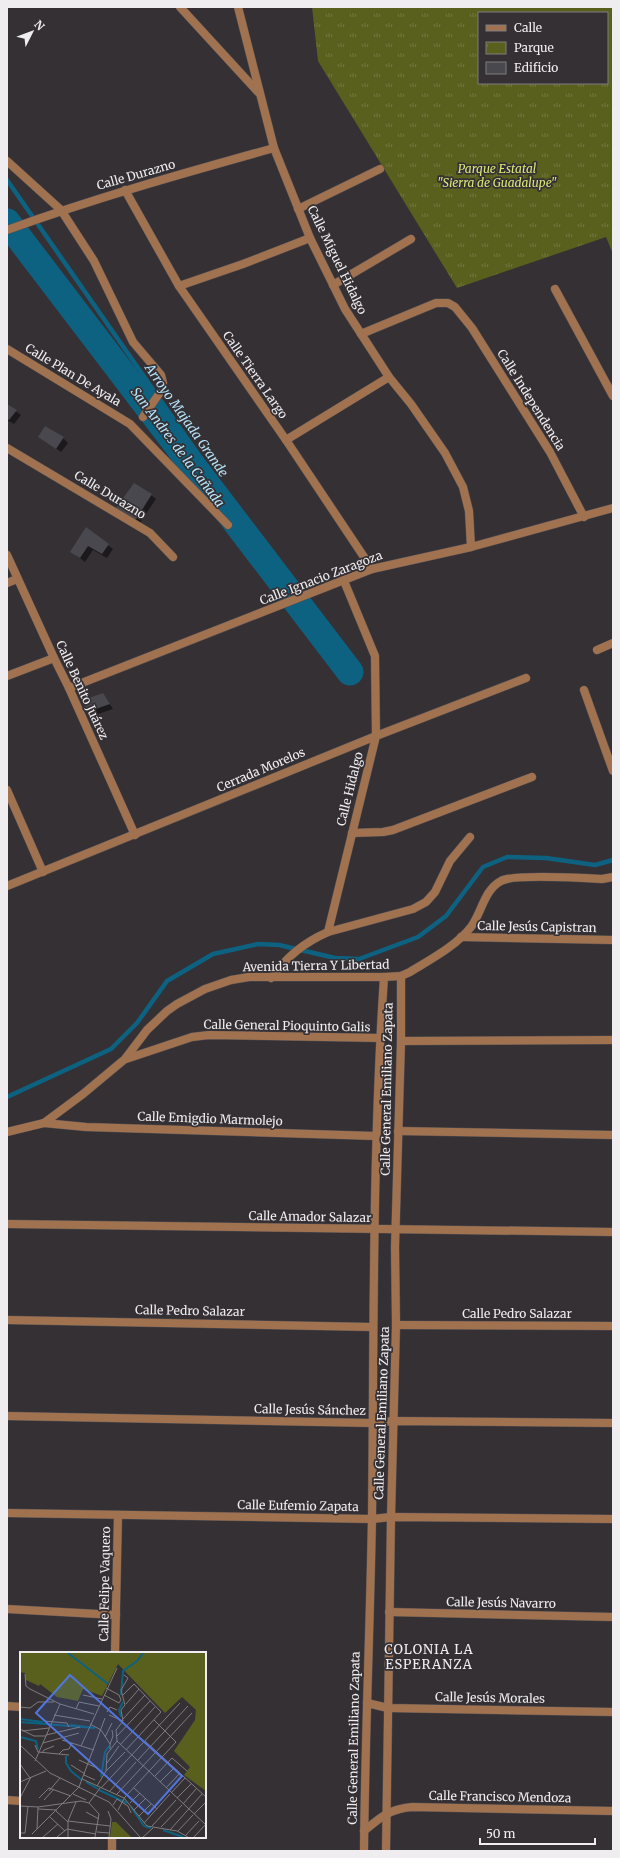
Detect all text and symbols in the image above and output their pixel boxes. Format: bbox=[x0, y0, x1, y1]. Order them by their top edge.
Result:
north arrow bbox=[12, 12, 52, 52]
legend bbox=[478, 12, 608, 84]
text: N bbox=[31, 17, 48, 33]
text: Calle bbox=[514, 20, 542, 35]
text: Parque bbox=[514, 40, 554, 55]
text: Edificio bbox=[514, 60, 558, 75]
street label: Calle Durazno bbox=[95, 156, 177, 193]
park label: Parque Estatal "Sierra de Guadalupe" bbox=[437, 161, 557, 190]
street label: Calle Miguel Hidalgo bbox=[305, 203, 370, 317]
street label: Calle Tierra Largo bbox=[220, 328, 291, 421]
street label: Calle Plan De Ayala bbox=[23, 340, 124, 409]
street label: Calle Independencia bbox=[494, 346, 569, 454]
water label: Arroyo Majada Grande bbox=[141, 360, 232, 480]
water label: San Andres de la Cañada bbox=[127, 384, 228, 511]
street label: Calle Durazno bbox=[72, 467, 149, 522]
street label: Calle Ignacio Zaragoza bbox=[257, 547, 385, 608]
street label: Calle Benito Juárez bbox=[53, 638, 112, 742]
street label: Cerrada Morelos bbox=[214, 744, 307, 795]
street label: Calle Hidalgo bbox=[333, 750, 366, 828]
street label: Calle Jesús Capistran bbox=[477, 918, 597, 935]
street label: Avenida Tierra Y Libertad bbox=[241, 957, 390, 974]
street label: Calle General Emiliano Zapata bbox=[377, 1002, 396, 1176]
street label: Calle General Pioquinto Galis bbox=[204, 1017, 371, 1034]
street label: Calle Emigdio Marmolejo bbox=[137, 1108, 283, 1129]
street label: Calle Amador Salazar bbox=[248, 1208, 372, 1225]
street label: Calle Pedro Salazar bbox=[135, 1302, 246, 1319]
street label: Calle Pedro Salazar bbox=[462, 1306, 572, 1321]
street label: Calle General Emiliano Zapata bbox=[371, 1326, 392, 1500]
street label: Calle Jesús Sánchez bbox=[254, 1401, 366, 1418]
street label: Calle Eufemio Zapata bbox=[237, 1497, 359, 1514]
street label: Calle Felipe Vaquero bbox=[96, 1526, 113, 1642]
street label: Calle Jesús Navarro bbox=[446, 1594, 556, 1611]
district label: COLONIA LA ESPERANZA bbox=[384, 1641, 474, 1673]
street label: Calle General Emiliano Zapata bbox=[344, 1651, 363, 1825]
inset map bbox=[20, 1652, 206, 1838]
street label: Calle Jesús Morales bbox=[435, 1689, 545, 1706]
street label: Calle Francisco Mendoza bbox=[429, 1788, 572, 1805]
scale bar bbox=[480, 1820, 595, 1846]
text: 50 m bbox=[486, 1826, 515, 1841]

